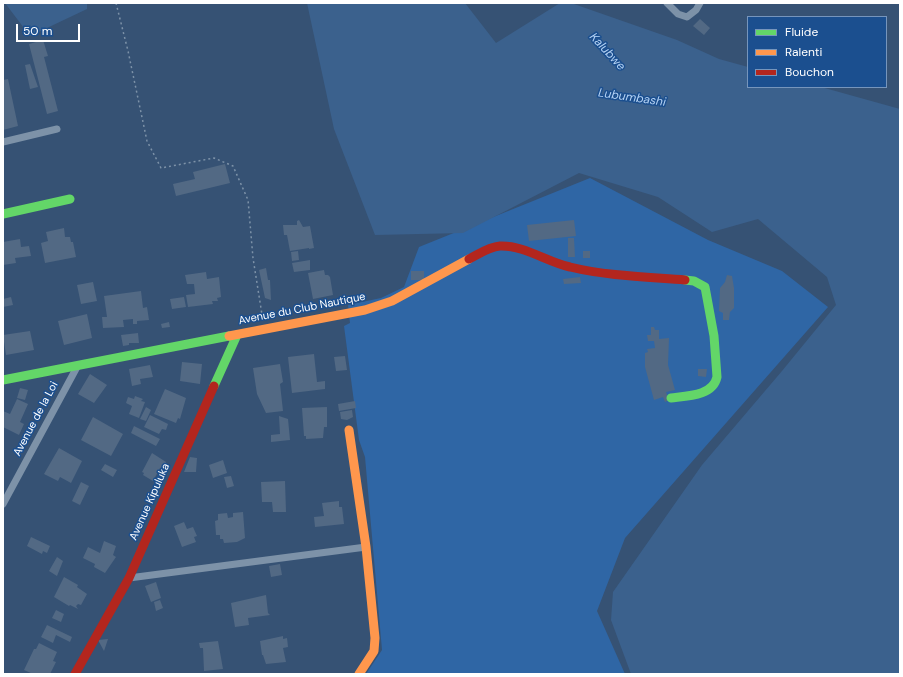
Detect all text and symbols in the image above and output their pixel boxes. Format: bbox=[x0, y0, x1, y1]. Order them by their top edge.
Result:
scale bar bbox=[18, 16, 82, 42]
legend bbox=[747, 16, 887, 88]
text: 50 m bbox=[23, 23, 52, 39]
text: Fluide bbox=[785, 24, 818, 40]
water label: Kalubwe bbox=[586, 30, 628, 74]
text: Ralenti bbox=[785, 44, 822, 60]
text: Bouchon bbox=[785, 64, 834, 80]
water label: Lubumbashi bbox=[597, 86, 667, 110]
street label: Avenue du Club Nautique bbox=[237, 290, 367, 328]
street label: Avenue de la Loi bbox=[11, 379, 61, 459]
street label: Avenue Kipuluka bbox=[127, 461, 173, 543]

